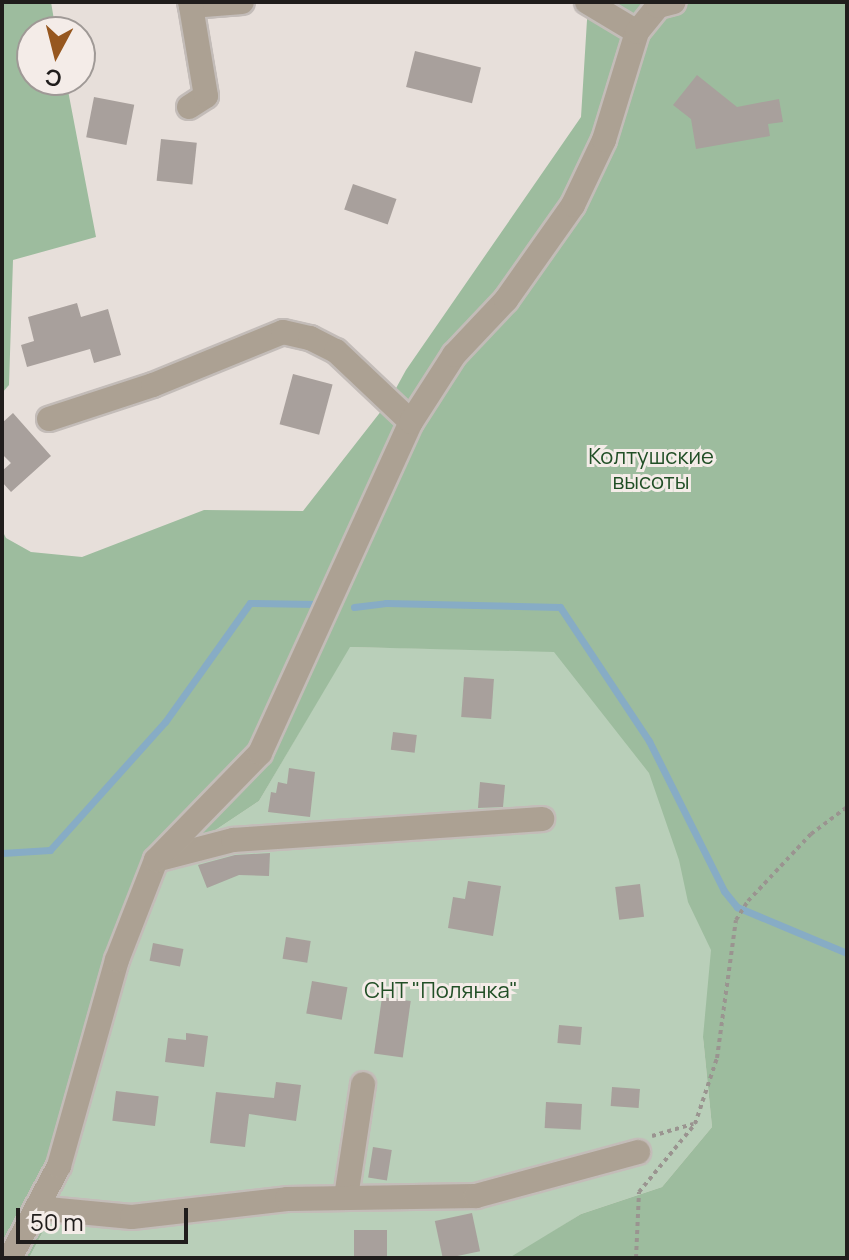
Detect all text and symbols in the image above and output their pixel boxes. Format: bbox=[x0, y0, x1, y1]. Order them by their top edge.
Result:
north arrow bbox=[16, 16, 96, 96]
text: С bbox=[43, 62, 63, 94]
park label: Колтушские высоты bbox=[588, 443, 714, 494]
park label: СНТ "Полянка" bbox=[364, 978, 518, 1004]
scale bar bbox=[20, 1192, 192, 1242]
text: 50 m bbox=[30, 1205, 84, 1238]

